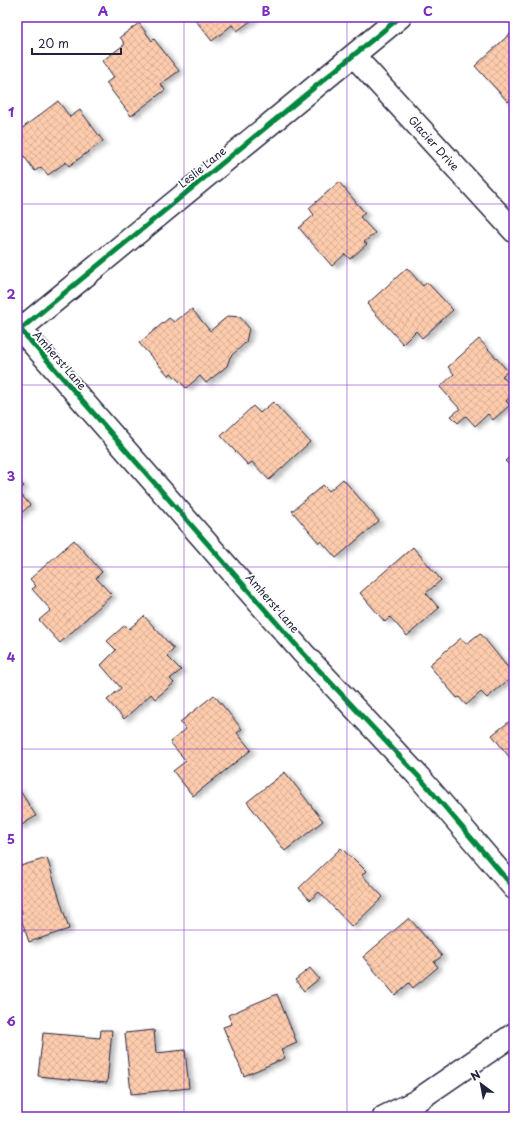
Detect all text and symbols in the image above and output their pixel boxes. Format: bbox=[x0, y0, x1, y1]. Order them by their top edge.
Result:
text: A bbox=[98, 1, 108, 20]
text: B bbox=[262, 1, 271, 20]
text: C bbox=[423, 1, 433, 20]
scale bar bbox=[32, 30, 121, 56]
text: 20 m bbox=[38, 34, 69, 52]
text: 1 bbox=[8, 102, 14, 121]
street label: Glacier Drive bbox=[405, 112, 463, 174]
street label: Leslie Lane bbox=[174, 142, 230, 192]
text: 2 bbox=[6, 284, 16, 303]
street label: Amherst Lane bbox=[29, 326, 91, 394]
text: 3 bbox=[7, 466, 16, 485]
street label: Amherst Lane bbox=[242, 569, 304, 637]
text: 4 bbox=[7, 647, 16, 666]
text: 5 bbox=[7, 829, 15, 848]
text: 6 bbox=[6, 1011, 16, 1030]
north arrow bbox=[461, 1064, 501, 1104]
text: N bbox=[467, 1065, 484, 1085]

